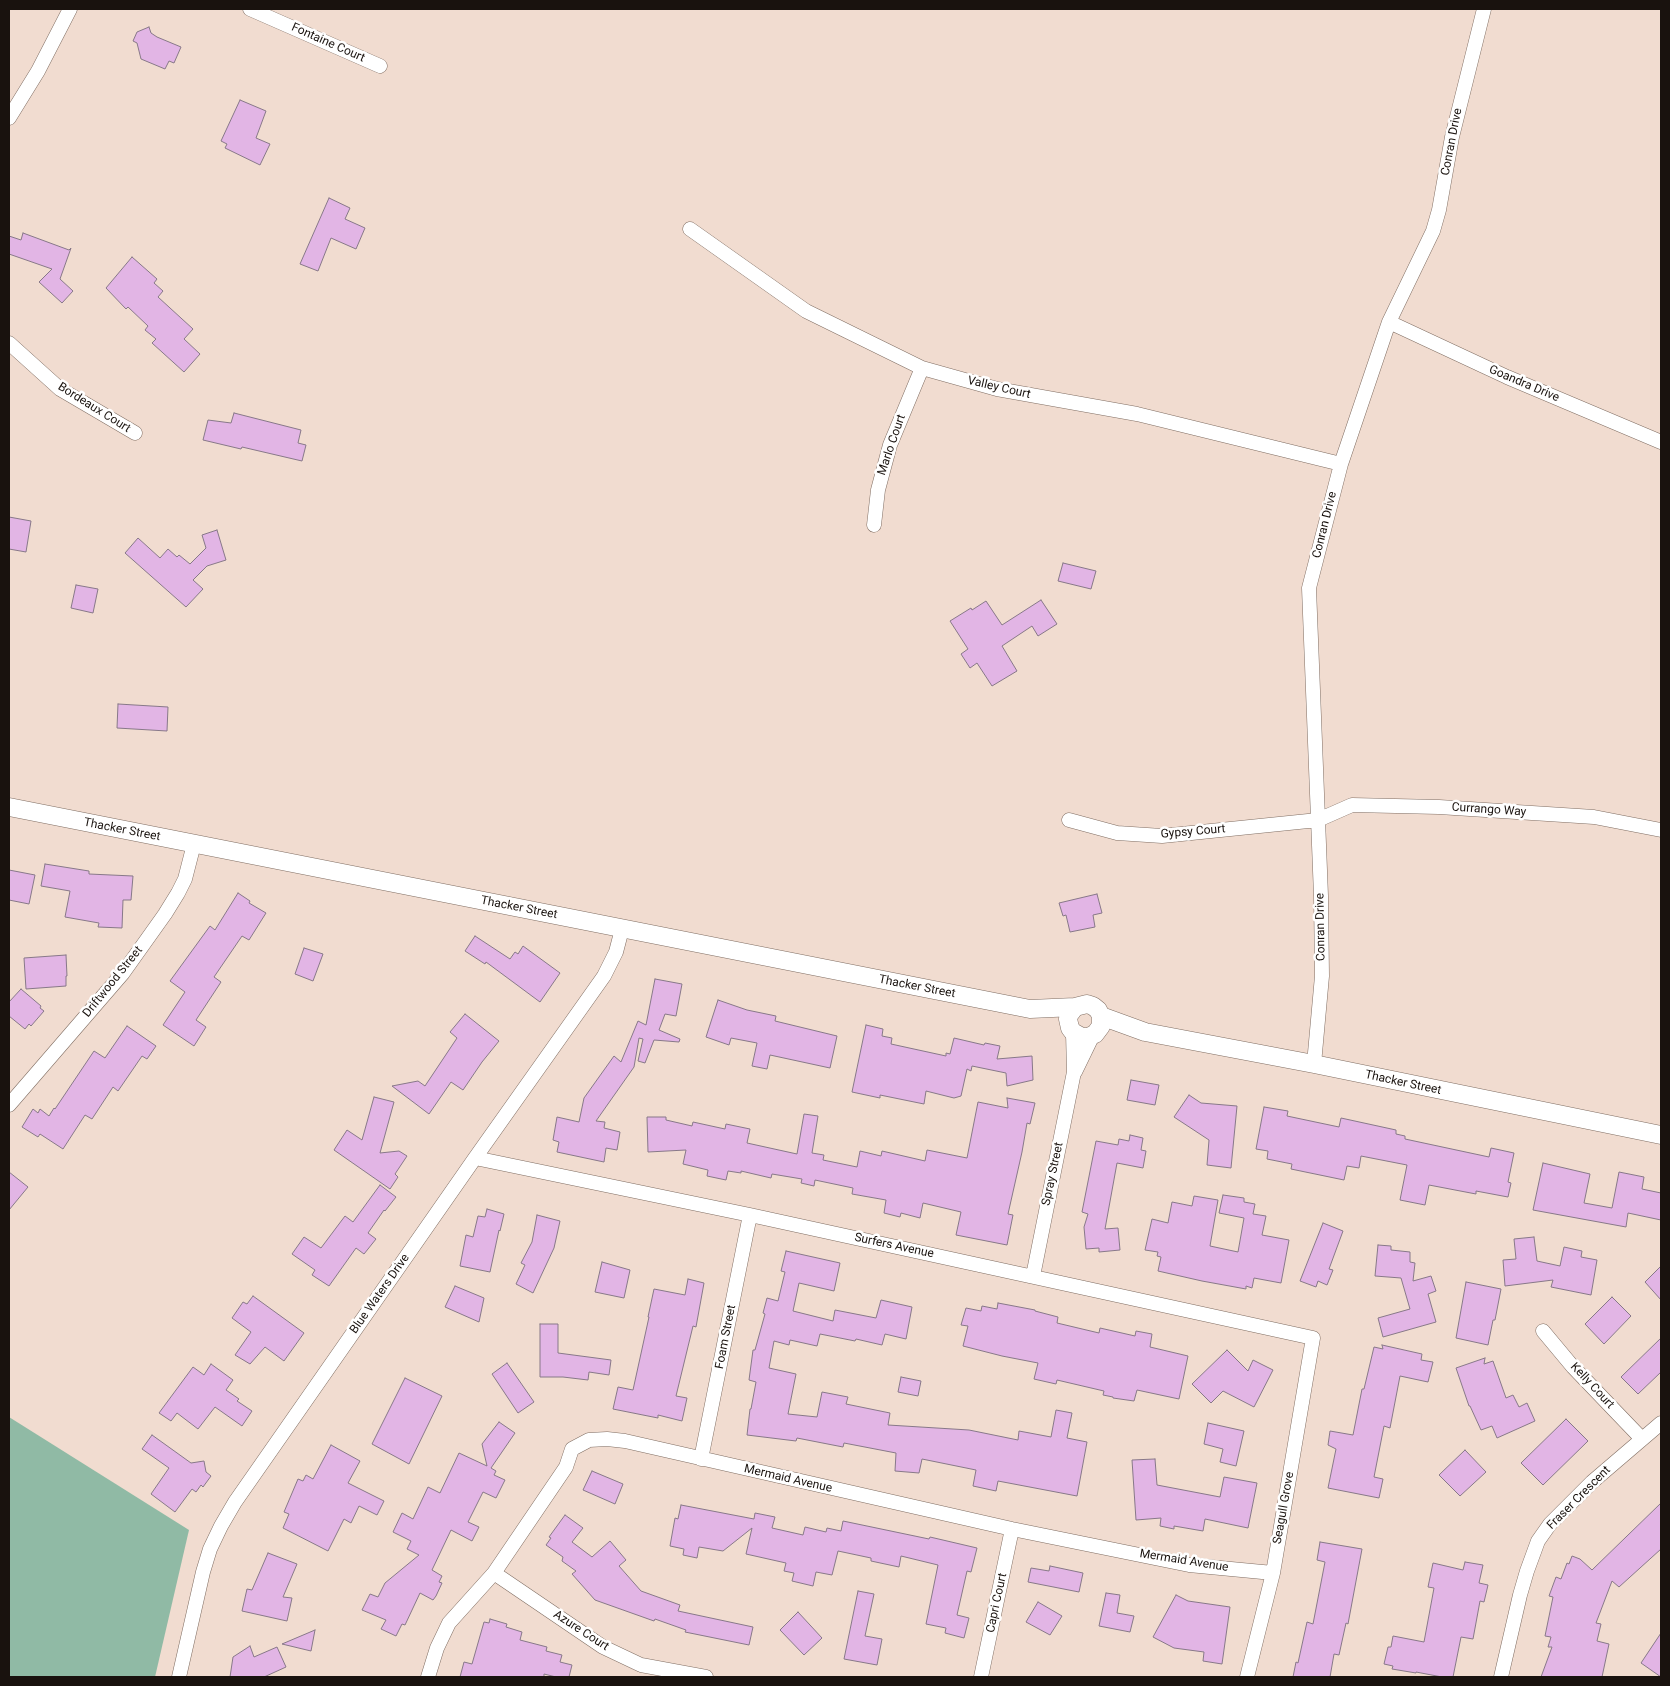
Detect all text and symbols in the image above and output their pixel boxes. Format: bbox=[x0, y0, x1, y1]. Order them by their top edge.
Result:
street label: Fontaine Court bbox=[289, 20, 367, 66]
street label: Conran Drive bbox=[1438, 107, 1466, 177]
street label: Goandra Drive bbox=[1487, 363, 1561, 405]
street label: Valley Court bbox=[966, 374, 1032, 402]
street label: Bordeaux Court bbox=[55, 380, 133, 436]
street label: Marlo Court bbox=[875, 413, 909, 477]
street label: Conran Drive bbox=[1310, 490, 1340, 560]
street label: Currango Way bbox=[1451, 800, 1527, 820]
street label: Thacker Street bbox=[83, 816, 161, 844]
street label: Gypsy Court bbox=[1160, 822, 1226, 842]
street label: Conran Drive bbox=[1313, 893, 1329, 961]
street label: Thacker Street bbox=[480, 894, 558, 922]
street label: Driftwood Street bbox=[80, 944, 146, 1020]
street label: Thacker Street bbox=[878, 973, 956, 1001]
street label: Thacker Street bbox=[1364, 1068, 1442, 1098]
street label: Spray Street bbox=[1039, 1141, 1067, 1207]
street label: Surfers Avenue bbox=[853, 1231, 935, 1261]
street label: Blue Waters Drive bbox=[347, 1251, 413, 1337]
street label: Foam Street bbox=[713, 1304, 739, 1370]
street label: Kelly Court bbox=[1567, 1360, 1617, 1412]
street label: Mermaid Avenue bbox=[743, 1462, 833, 1496]
street label: Fraser Crescent bbox=[1544, 1463, 1614, 1533]
street label: Seagull Grove bbox=[1271, 1471, 1297, 1545]
street label: Mermaid Avenue bbox=[1138, 1547, 1230, 1575]
street label: Capri Court bbox=[984, 1572, 1010, 1634]
street label: Azure Court bbox=[551, 1608, 611, 1654]

